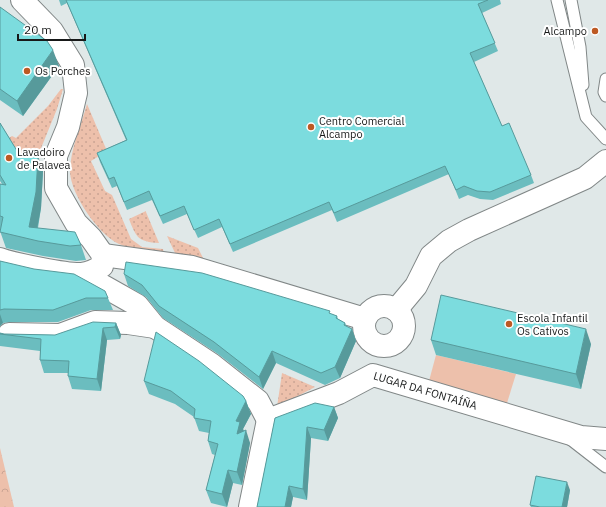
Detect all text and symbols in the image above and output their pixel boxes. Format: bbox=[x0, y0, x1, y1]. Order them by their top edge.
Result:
scale bar bbox=[18, 16, 85, 42]
text: 20 m bbox=[24, 22, 52, 37]
place label: Alcampo bbox=[543, 24, 587, 38]
marker: Alcampo bbox=[590, 26, 600, 36]
place label: Os Porches bbox=[35, 64, 91, 78]
marker: Os Porches bbox=[22, 66, 32, 76]
place label: Centro Comercial Alcampo bbox=[319, 114, 404, 141]
marker: Centro Comercial Alcampo bbox=[306, 122, 316, 132]
place label: Lavadoiro de Palavea bbox=[17, 145, 71, 172]
marker: Lavadoiro de Palavea bbox=[4, 153, 14, 163]
place label: Escola Infantil Os Cativos bbox=[517, 311, 588, 338]
marker: Escola Infantil Os Cativos bbox=[504, 319, 514, 329]
street label: LUGAR DA FONTAÍÑA bbox=[372, 369, 479, 413]

